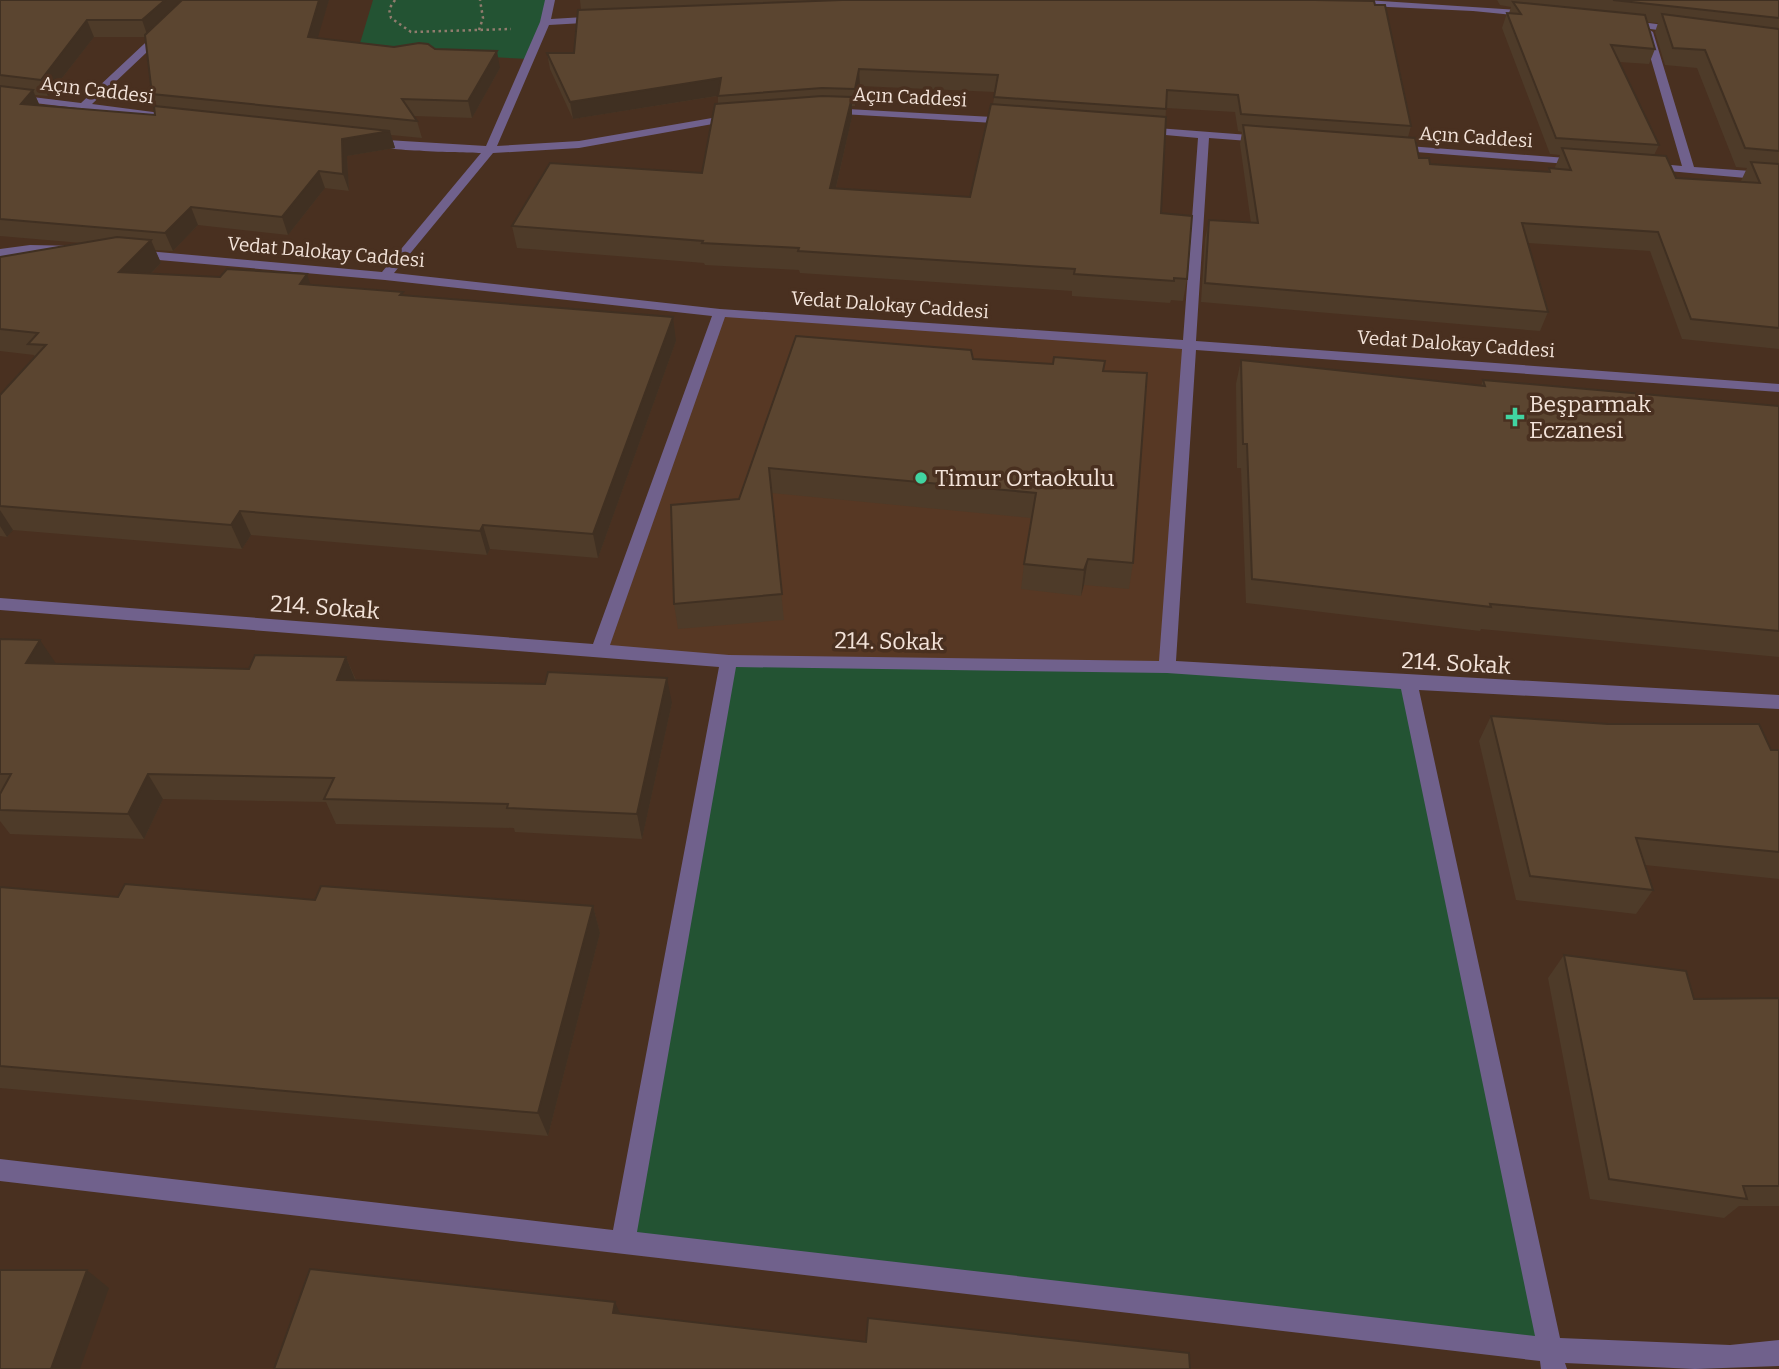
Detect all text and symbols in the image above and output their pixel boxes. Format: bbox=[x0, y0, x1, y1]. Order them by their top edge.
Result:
street label: Açın Caddesi bbox=[39, 72, 155, 108]
street label: Açın Caddesi bbox=[852, 83, 968, 111]
street label: Açın Caddesi bbox=[1418, 122, 1534, 152]
street label: Vedat Dalokay Caddesi bbox=[226, 232, 426, 272]
street label: Vedat Dalokay Caddesi bbox=[790, 287, 990, 323]
street label: Vedat Dalokay Caddesi bbox=[1356, 326, 1556, 362]
place label: Beşparmak Eczanesi bbox=[1529, 390, 1651, 444]
marker: Beşparmak Eczanesi bbox=[1507, 409, 1523, 425]
place label: Timur Ortaokulu bbox=[935, 464, 1114, 492]
marker: Timur Ortaokulu bbox=[913, 470, 929, 486]
street label: 214. Sokak bbox=[269, 589, 381, 625]
street label: 214. Sokak bbox=[834, 626, 944, 656]
street label: 214. Sokak bbox=[1401, 646, 1511, 680]

